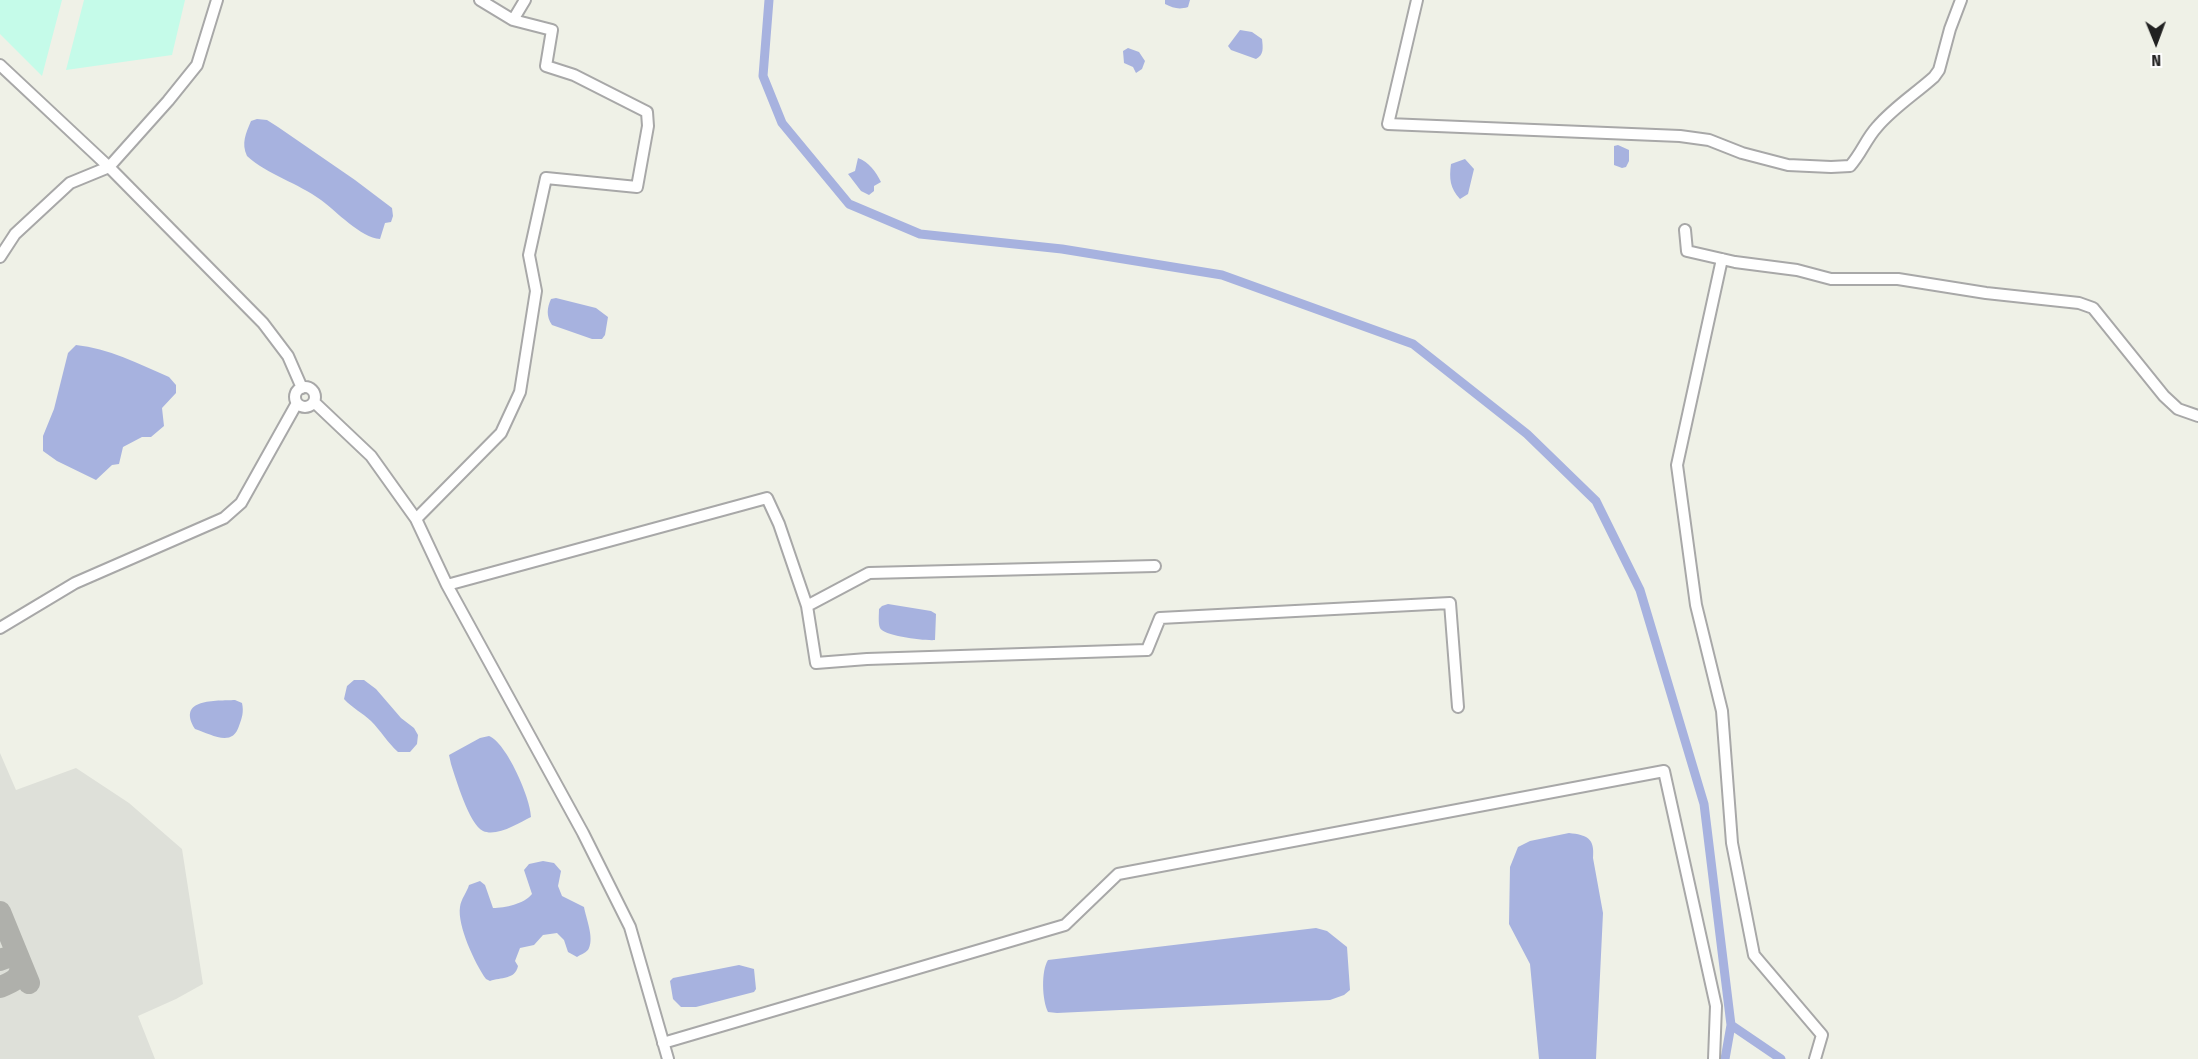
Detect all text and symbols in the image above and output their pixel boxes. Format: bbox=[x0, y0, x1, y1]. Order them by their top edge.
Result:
north arrow bbox=[2126, 12, 2186, 72]
text: N bbox=[2151, 51, 2161, 70]

